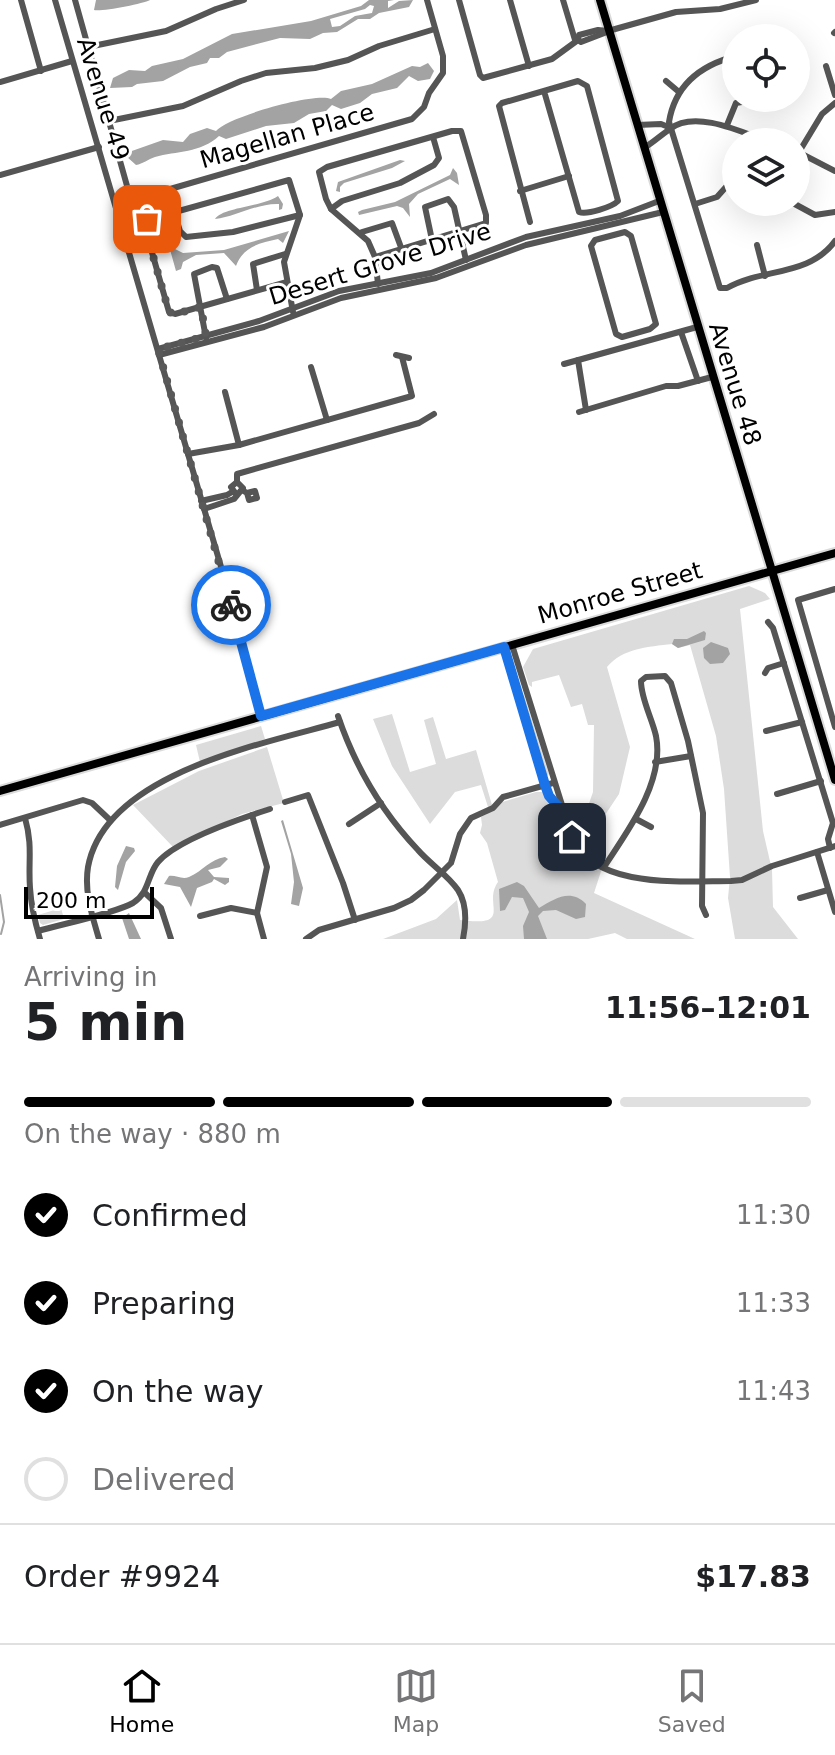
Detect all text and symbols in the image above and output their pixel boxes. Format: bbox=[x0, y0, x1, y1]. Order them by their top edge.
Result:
map controls bbox=[722, 24, 810, 216]
button: locate bbox=[722, 24, 810, 112]
street label: Avenue 49 bbox=[71, 34, 135, 164]
street label: Magellan Place bbox=[197, 98, 377, 174]
button: layers bbox=[722, 128, 810, 216]
pin bbox=[113, 185, 181, 253]
icon: bag bbox=[125, 197, 169, 241]
street label: Desert Grove Drive bbox=[266, 217, 494, 311]
street label: Avenue 48 bbox=[703, 319, 767, 449]
street label: Monroe Street bbox=[534, 556, 706, 630]
courier bbox=[191, 565, 271, 645]
icon: bike bbox=[209, 583, 253, 627]
pin bbox=[538, 803, 606, 871]
icon: home bbox=[550, 815, 594, 859]
scale bar bbox=[24, 883, 154, 919]
text: 200 m bbox=[36, 888, 106, 913]
text: Arriving in bbox=[24, 962, 158, 992]
text: 11:56–12:01 bbox=[605, 990, 811, 1025]
text: 5 min bbox=[24, 992, 187, 1052]
text: On the way · 880 m bbox=[24, 1119, 281, 1149]
icon: check bbox=[24, 1193, 68, 1237]
text: Confirmed bbox=[92, 1198, 248, 1233]
text: 11:30 bbox=[736, 1200, 811, 1230]
icon: check bbox=[24, 1281, 68, 1325]
text: Preparing bbox=[92, 1286, 236, 1321]
text: 11:33 bbox=[736, 1288, 811, 1318]
icon: check bbox=[24, 1369, 68, 1413]
text: On the way bbox=[92, 1374, 264, 1409]
text: 11:43 bbox=[736, 1376, 811, 1406]
text: Delivered bbox=[92, 1462, 236, 1497]
text: Order #9924 bbox=[24, 1559, 220, 1594]
text: $17.83 bbox=[695, 1559, 811, 1594]
tab: Home bbox=[109, 1664, 174, 1737]
tab: Map bbox=[393, 1664, 439, 1737]
tab: Saved bbox=[658, 1664, 726, 1737]

